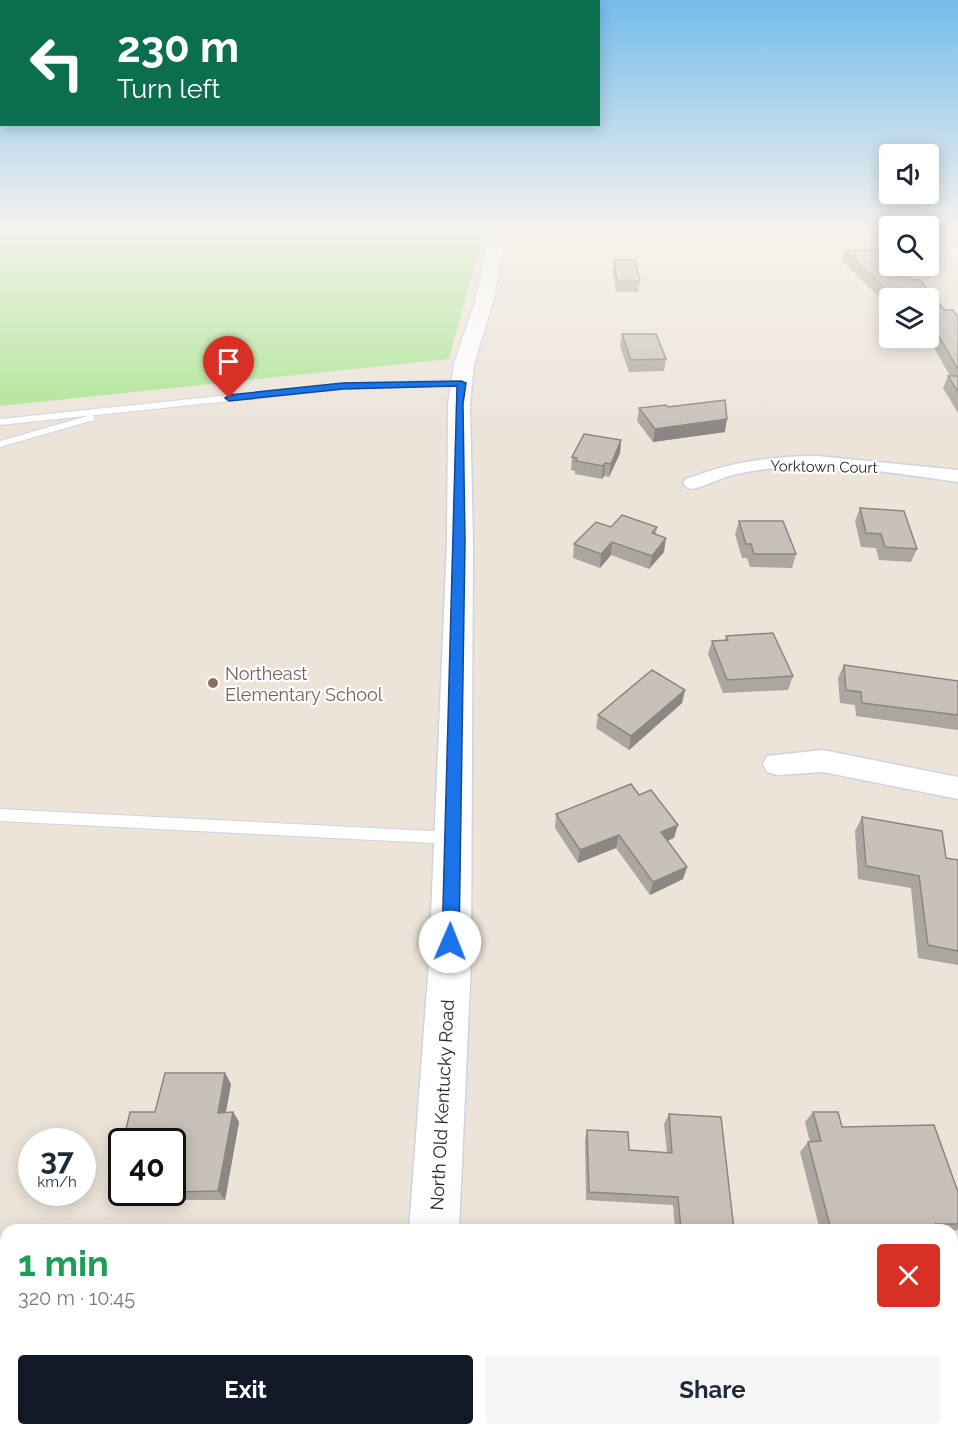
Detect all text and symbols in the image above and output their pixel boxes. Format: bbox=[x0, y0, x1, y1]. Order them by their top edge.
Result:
text: 230 m bbox=[117, 23, 239, 72]
icon: left bbox=[18, 24, 96, 102]
text: Turn left bbox=[117, 73, 220, 104]
map controls bbox=[879, 144, 939, 348]
button: sound bbox=[879, 144, 939, 204]
button: search bbox=[879, 216, 939, 276]
button: layers bbox=[879, 288, 939, 348]
pin bbox=[203, 336, 254, 398]
icon: arrive bbox=[212, 345, 245, 378]
street label: Yorktown Court bbox=[770, 457, 878, 477]
place label: Northeast Elementary School bbox=[225, 663, 383, 705]
marker: Northeast Elementary School bbox=[206, 676, 220, 690]
position arrow bbox=[418, 910, 482, 974]
street label: North Old Kentucky Road bbox=[426, 999, 458, 1211]
speed limit sign: 40 bbox=[108, 1128, 186, 1206]
text: 37 bbox=[40, 1142, 74, 1177]
text: km/h bbox=[37, 1173, 77, 1191]
text: 1 min bbox=[18, 1242, 109, 1284]
button: close bbox=[877, 1244, 940, 1307]
text: 320 m · 10:45 bbox=[18, 1286, 135, 1310]
button: Exit bbox=[18, 1355, 473, 1424]
button: Share bbox=[485, 1355, 940, 1424]

